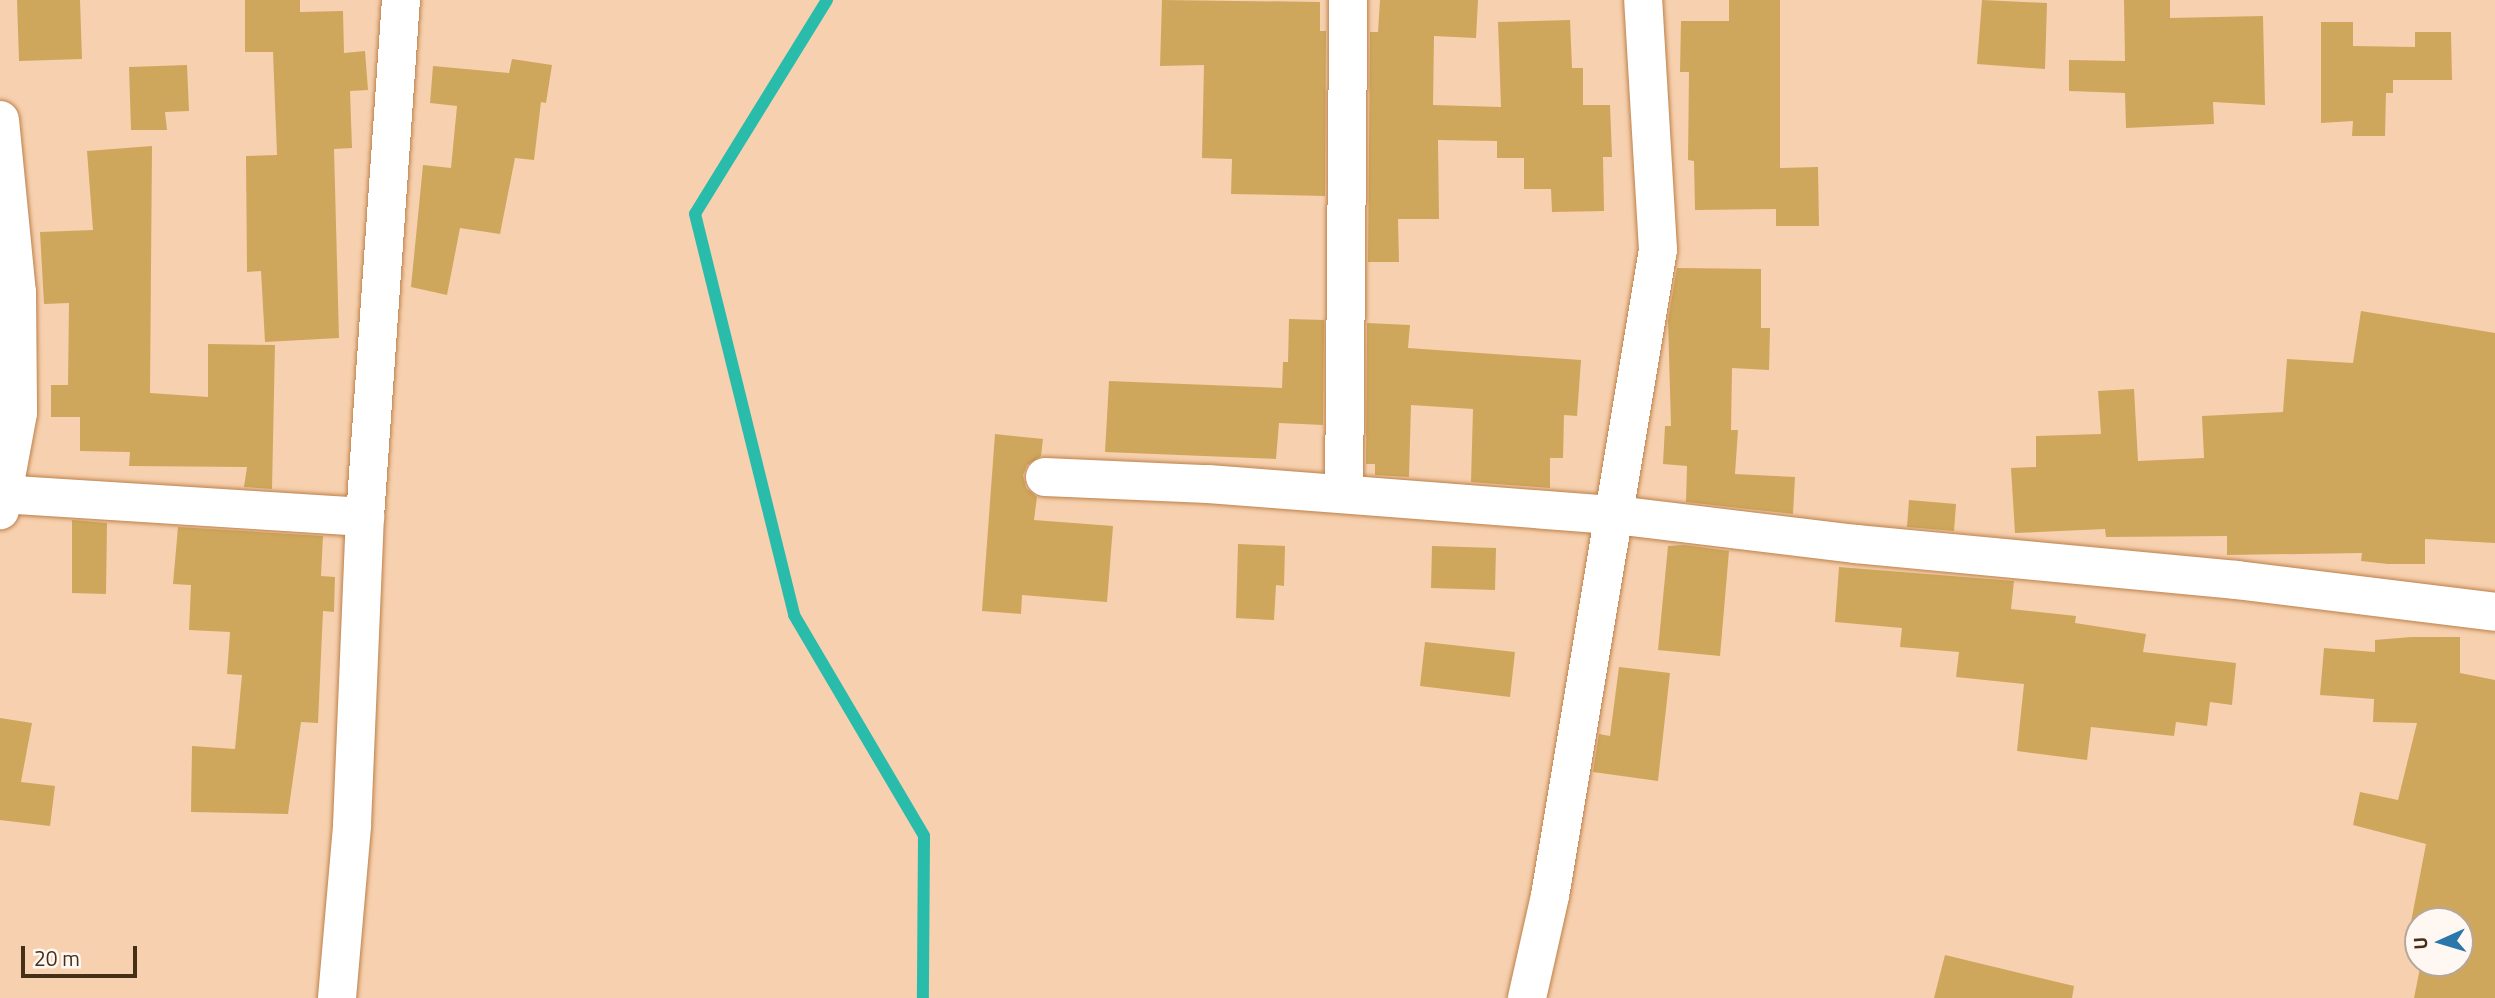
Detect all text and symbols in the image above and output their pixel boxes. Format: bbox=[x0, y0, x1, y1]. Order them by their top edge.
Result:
north arrow bbox=[2404, 907, 2474, 977]
scale bar bbox=[24, 932, 140, 976]
text: U bbox=[2405, 936, 2434, 951]
text: 20 m bbox=[34, 942, 80, 974]

